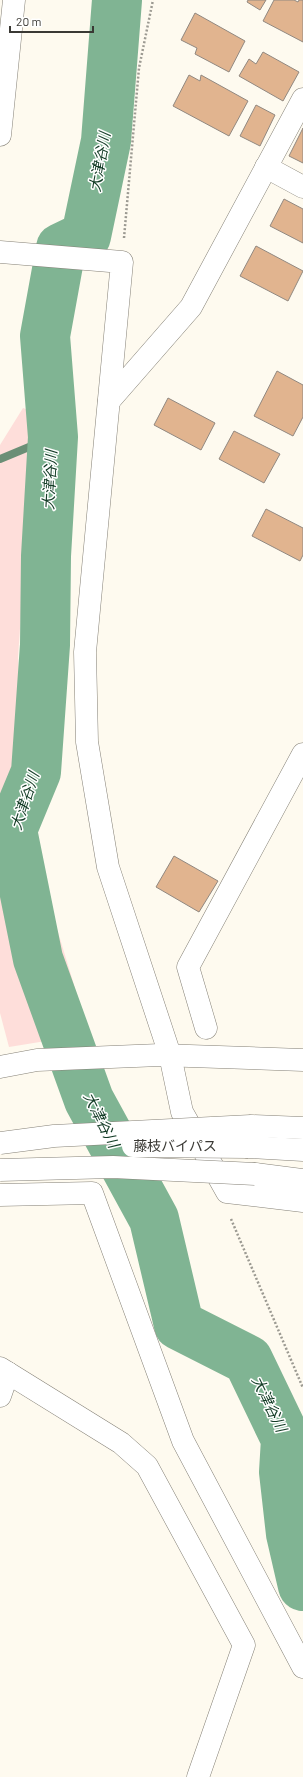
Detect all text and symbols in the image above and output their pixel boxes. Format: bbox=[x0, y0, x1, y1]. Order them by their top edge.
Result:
scale bar bbox=[10, 8, 93, 34]
text: 20 m bbox=[16, 14, 42, 28]
water label: 大津谷川 bbox=[85, 129, 113, 193]
water label: 大津谷川 bbox=[38, 448, 60, 510]
water label: 大津谷川 bbox=[6, 767, 42, 832]
water label: 大津谷川 bbox=[80, 1089, 124, 1152]
street label: 藤枝バイパス bbox=[133, 1137, 217, 1154]
water label: 大津谷川 bbox=[249, 1373, 292, 1436]

